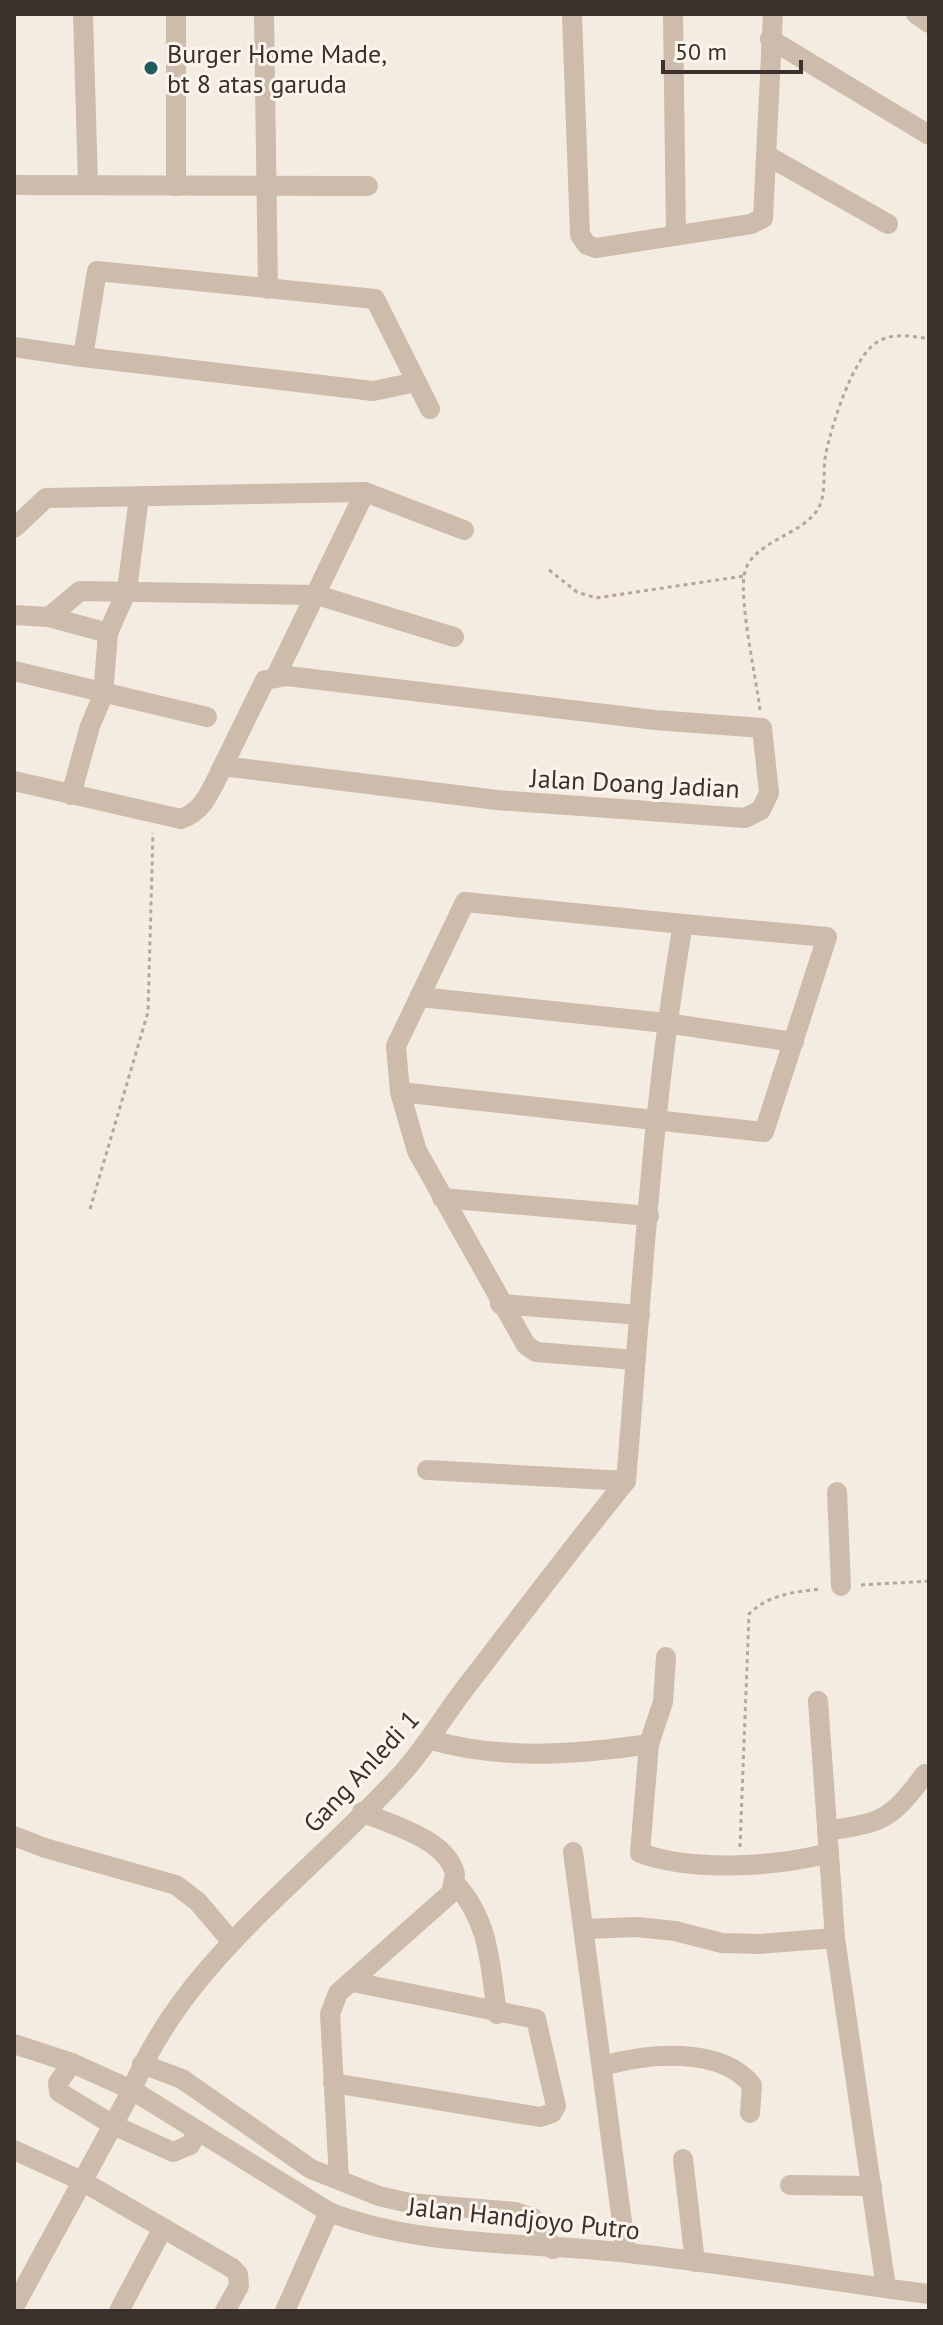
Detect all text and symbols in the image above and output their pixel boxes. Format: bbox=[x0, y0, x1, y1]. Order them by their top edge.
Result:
scale bar bbox=[663, 24, 801, 74]
text: 50 m bbox=[675, 36, 727, 67]
place label: Burger Home Made, bt 8 atas garuda bbox=[167, 37, 387, 100]
marker: Burger Home Made, bt 8 atas garuda bbox=[142, 59, 160, 77]
street label: Jalan Doang Jadian bbox=[528, 761, 741, 805]
street label: Gang Anledi 1 bbox=[296, 1703, 426, 1839]
street label: Jalan Handjoyo Putro bbox=[405, 2189, 642, 2247]

